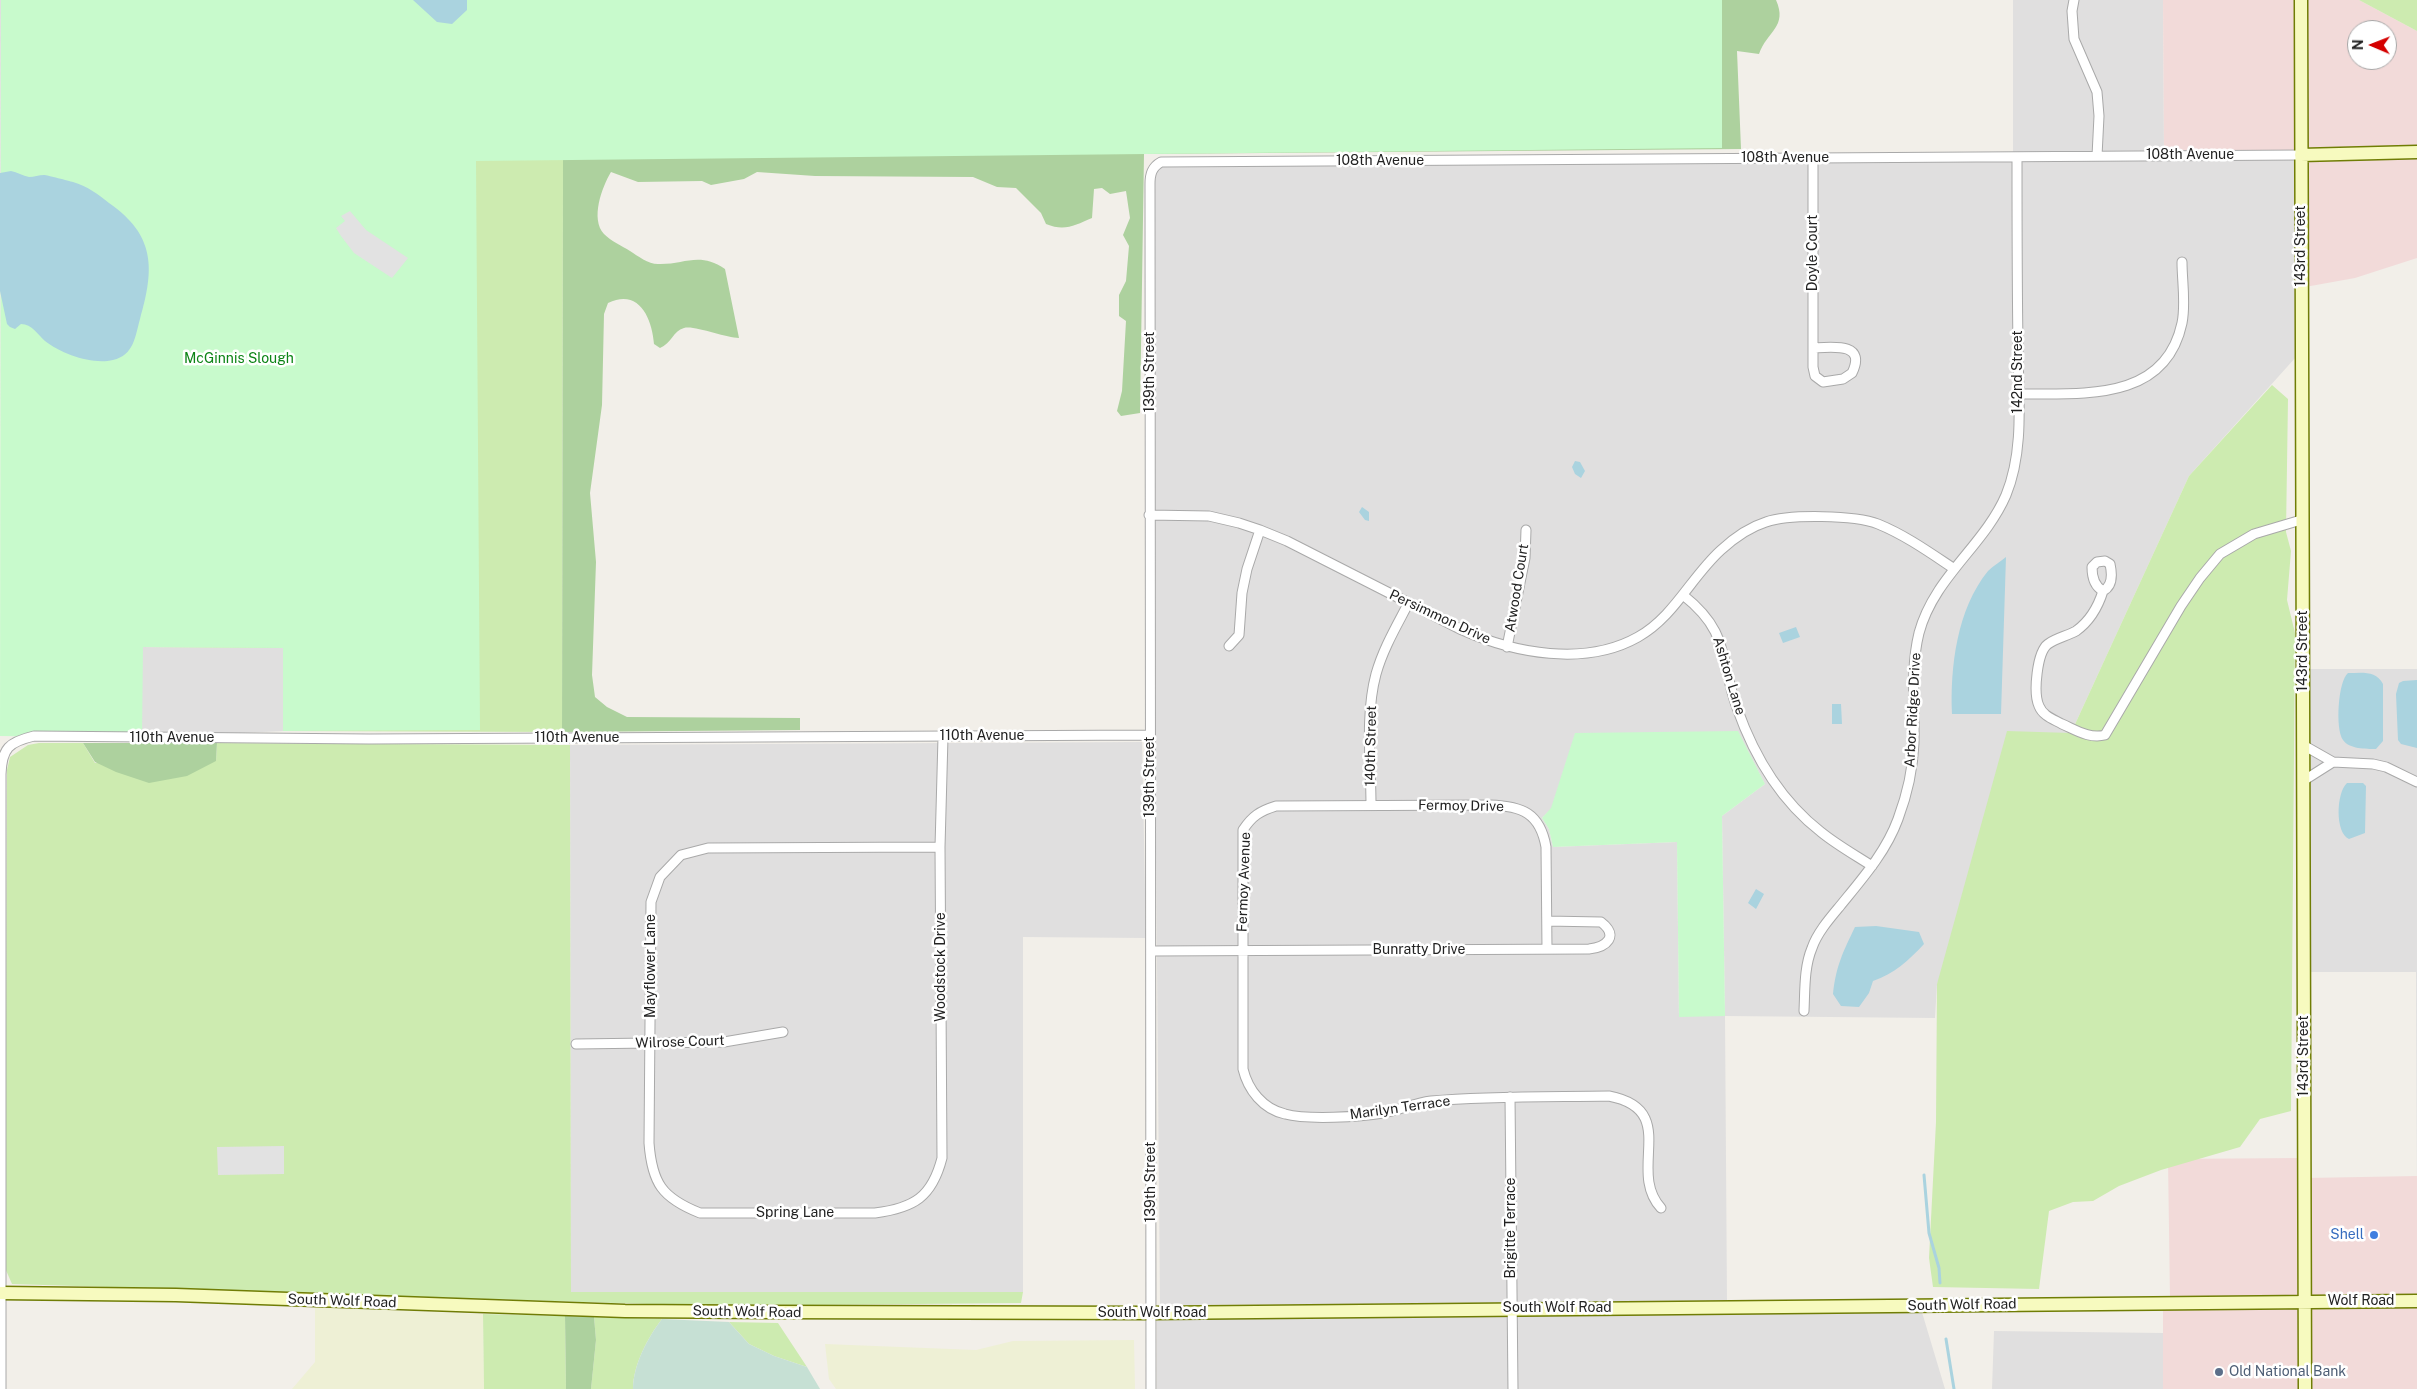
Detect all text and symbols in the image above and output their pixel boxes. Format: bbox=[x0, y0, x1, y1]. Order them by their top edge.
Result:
north arrow bbox=[2347, 20, 2397, 70]
text: N bbox=[2350, 39, 2366, 50]
street label: 108th Avenue bbox=[2146, 147, 2234, 163]
street label: 108th Avenue bbox=[1741, 150, 1829, 166]
street label: 108th Avenue bbox=[1336, 153, 1424, 169]
street label: 143rd Street bbox=[2293, 205, 2309, 287]
street label: Doyle Court bbox=[1805, 215, 1821, 291]
street label: 142nd Street bbox=[2010, 330, 2026, 414]
street label: 139th Street bbox=[1142, 332, 1158, 412]
park label: McGinnis Slough bbox=[184, 351, 294, 367]
street label: Atwood Court bbox=[1502, 543, 1532, 633]
street label: Persimmon Drive bbox=[1387, 586, 1493, 648]
street label: 143rd Street bbox=[2295, 610, 2311, 692]
street label: Ashton Lane bbox=[1709, 635, 1749, 717]
street label: Arbor Ridge Drive bbox=[1902, 652, 1924, 768]
street label: 140th Street bbox=[1362, 705, 1380, 787]
street label: 110th Avenue bbox=[940, 728, 1024, 744]
street label: 110th Avenue bbox=[130, 730, 214, 746]
street label: 110th Avenue bbox=[535, 730, 619, 746]
street label: 139th Street bbox=[1142, 737, 1158, 817]
street label: Fermoy Drive bbox=[1418, 797, 1504, 815]
street label: Fermoy Avenue bbox=[1234, 832, 1254, 932]
street label: Woodstock Drive bbox=[933, 912, 949, 1022]
street label: Mayflower Lane bbox=[643, 914, 659, 1018]
street label: Bunratty Drive bbox=[1373, 942, 1465, 958]
street label: 143rd Street bbox=[2296, 1015, 2312, 1097]
street label: Wilrose Court bbox=[635, 1032, 725, 1052]
street label: Marilyn Terrace bbox=[1349, 1093, 1451, 1123]
street label: 139th Street bbox=[1143, 1142, 1159, 1222]
street label: Brigitte Terrace bbox=[1503, 1177, 1519, 1279]
street label: Spring Lane bbox=[756, 1205, 834, 1221]
place label: Shell bbox=[2330, 1227, 2364, 1243]
marker: Shell bbox=[2368, 1229, 2380, 1241]
street label: South Wolf Road bbox=[287, 1291, 397, 1311]
street label: Wolf Road bbox=[2328, 1293, 2394, 1309]
street label: South Wolf Road bbox=[1907, 1296, 2017, 1314]
street label: South Wolf Road bbox=[1503, 1300, 1611, 1316]
street label: South Wolf Road bbox=[692, 1303, 802, 1321]
street label: South Wolf Road bbox=[1098, 1305, 1206, 1321]
place label: Old National Bank bbox=[2229, 1364, 2346, 1380]
marker: Old National Bank bbox=[2213, 1366, 2225, 1378]

